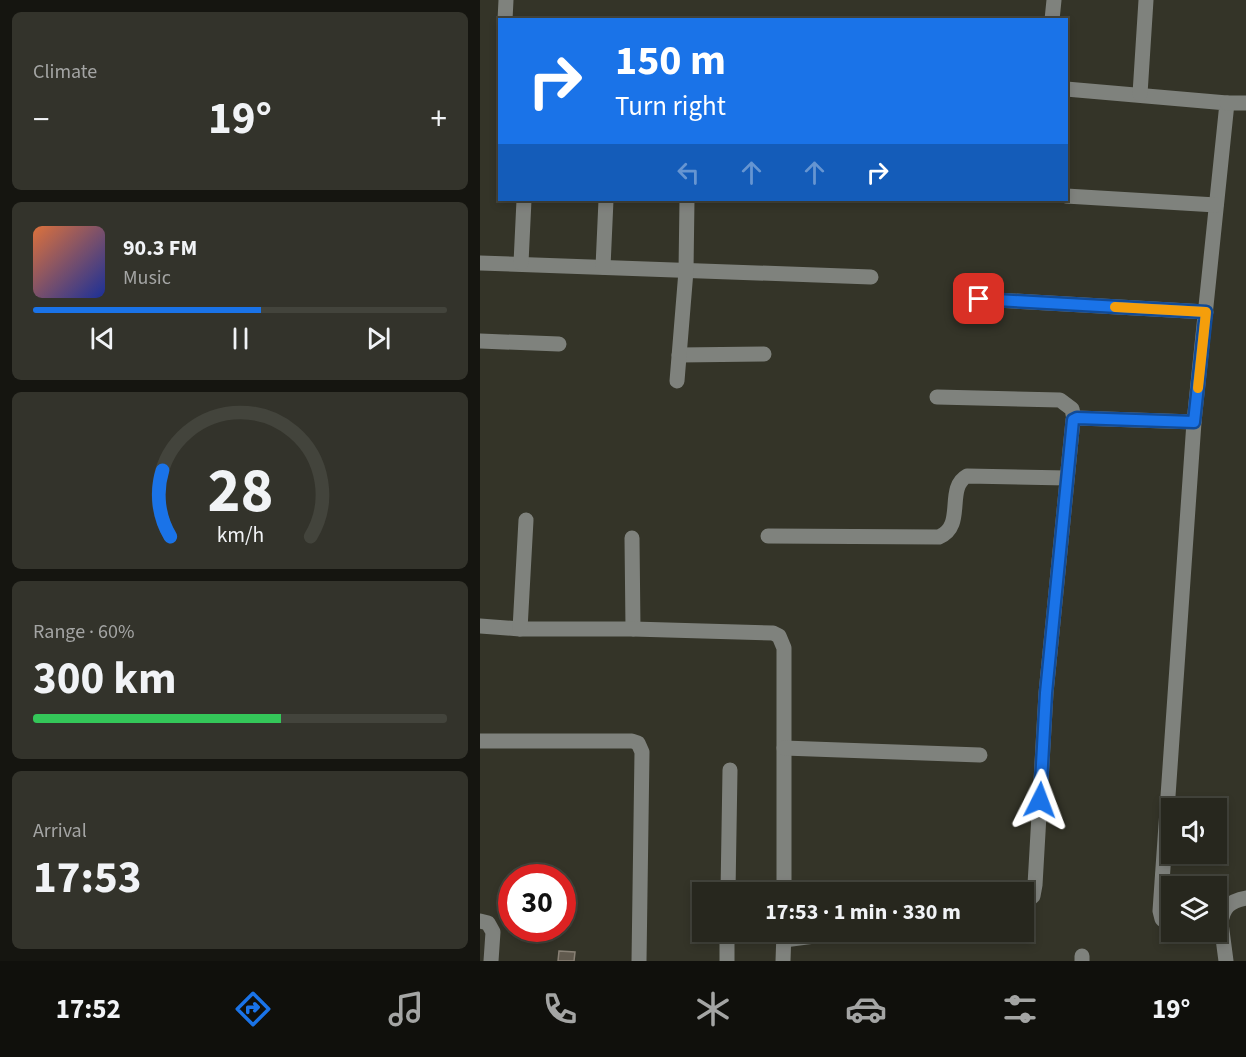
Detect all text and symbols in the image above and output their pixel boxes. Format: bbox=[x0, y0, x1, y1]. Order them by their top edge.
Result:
text: 150 m bbox=[615, 31, 726, 91]
icon: right bbox=[516, 42, 594, 120]
text: Climate bbox=[33, 58, 97, 86]
text: 19° bbox=[208, 87, 272, 151]
text: Turn right bbox=[615, 87, 726, 126]
text: − bbox=[33, 96, 49, 143]
text: + bbox=[431, 96, 447, 143]
icon: left bbox=[672, 156, 705, 189]
icon: ahead bbox=[735, 156, 768, 189]
icon: ahead bbox=[798, 156, 831, 189]
icon: right bbox=[861, 156, 894, 189]
text: 90.3 FM bbox=[123, 232, 197, 264]
text: Music bbox=[123, 264, 171, 292]
pin bbox=[953, 273, 1004, 324]
icon: arrive bbox=[962, 282, 995, 315]
icon: previous bbox=[86, 322, 119, 355]
icon: pause bbox=[224, 322, 257, 355]
icon: next bbox=[362, 322, 395, 355]
text: 28 bbox=[207, 448, 273, 537]
text: km/h bbox=[216, 521, 264, 552]
text: Range · 60% bbox=[33, 618, 134, 646]
text: 300 km bbox=[33, 647, 177, 711]
position arrow bbox=[1008, 768, 1072, 832]
map controls bbox=[1161, 798, 1227, 942]
button: sound bbox=[1161, 798, 1227, 864]
text: Arrival bbox=[33, 817, 87, 845]
text: 17:53 bbox=[33, 846, 142, 910]
speed limit sign: 30 bbox=[498, 864, 576, 942]
button: layers bbox=[1161, 876, 1227, 942]
text: 17:53 · 1 min · 330 m bbox=[765, 896, 961, 928]
icon: directions bbox=[232, 988, 274, 1030]
icon: music bbox=[385, 988, 427, 1030]
icon: phone bbox=[539, 988, 581, 1030]
icon: climate bbox=[692, 988, 734, 1030]
icon: car bbox=[845, 988, 887, 1030]
icon: filters bbox=[999, 988, 1041, 1030]
text: 17:52 bbox=[56, 990, 121, 1029]
text: 19° bbox=[1152, 990, 1190, 1029]

